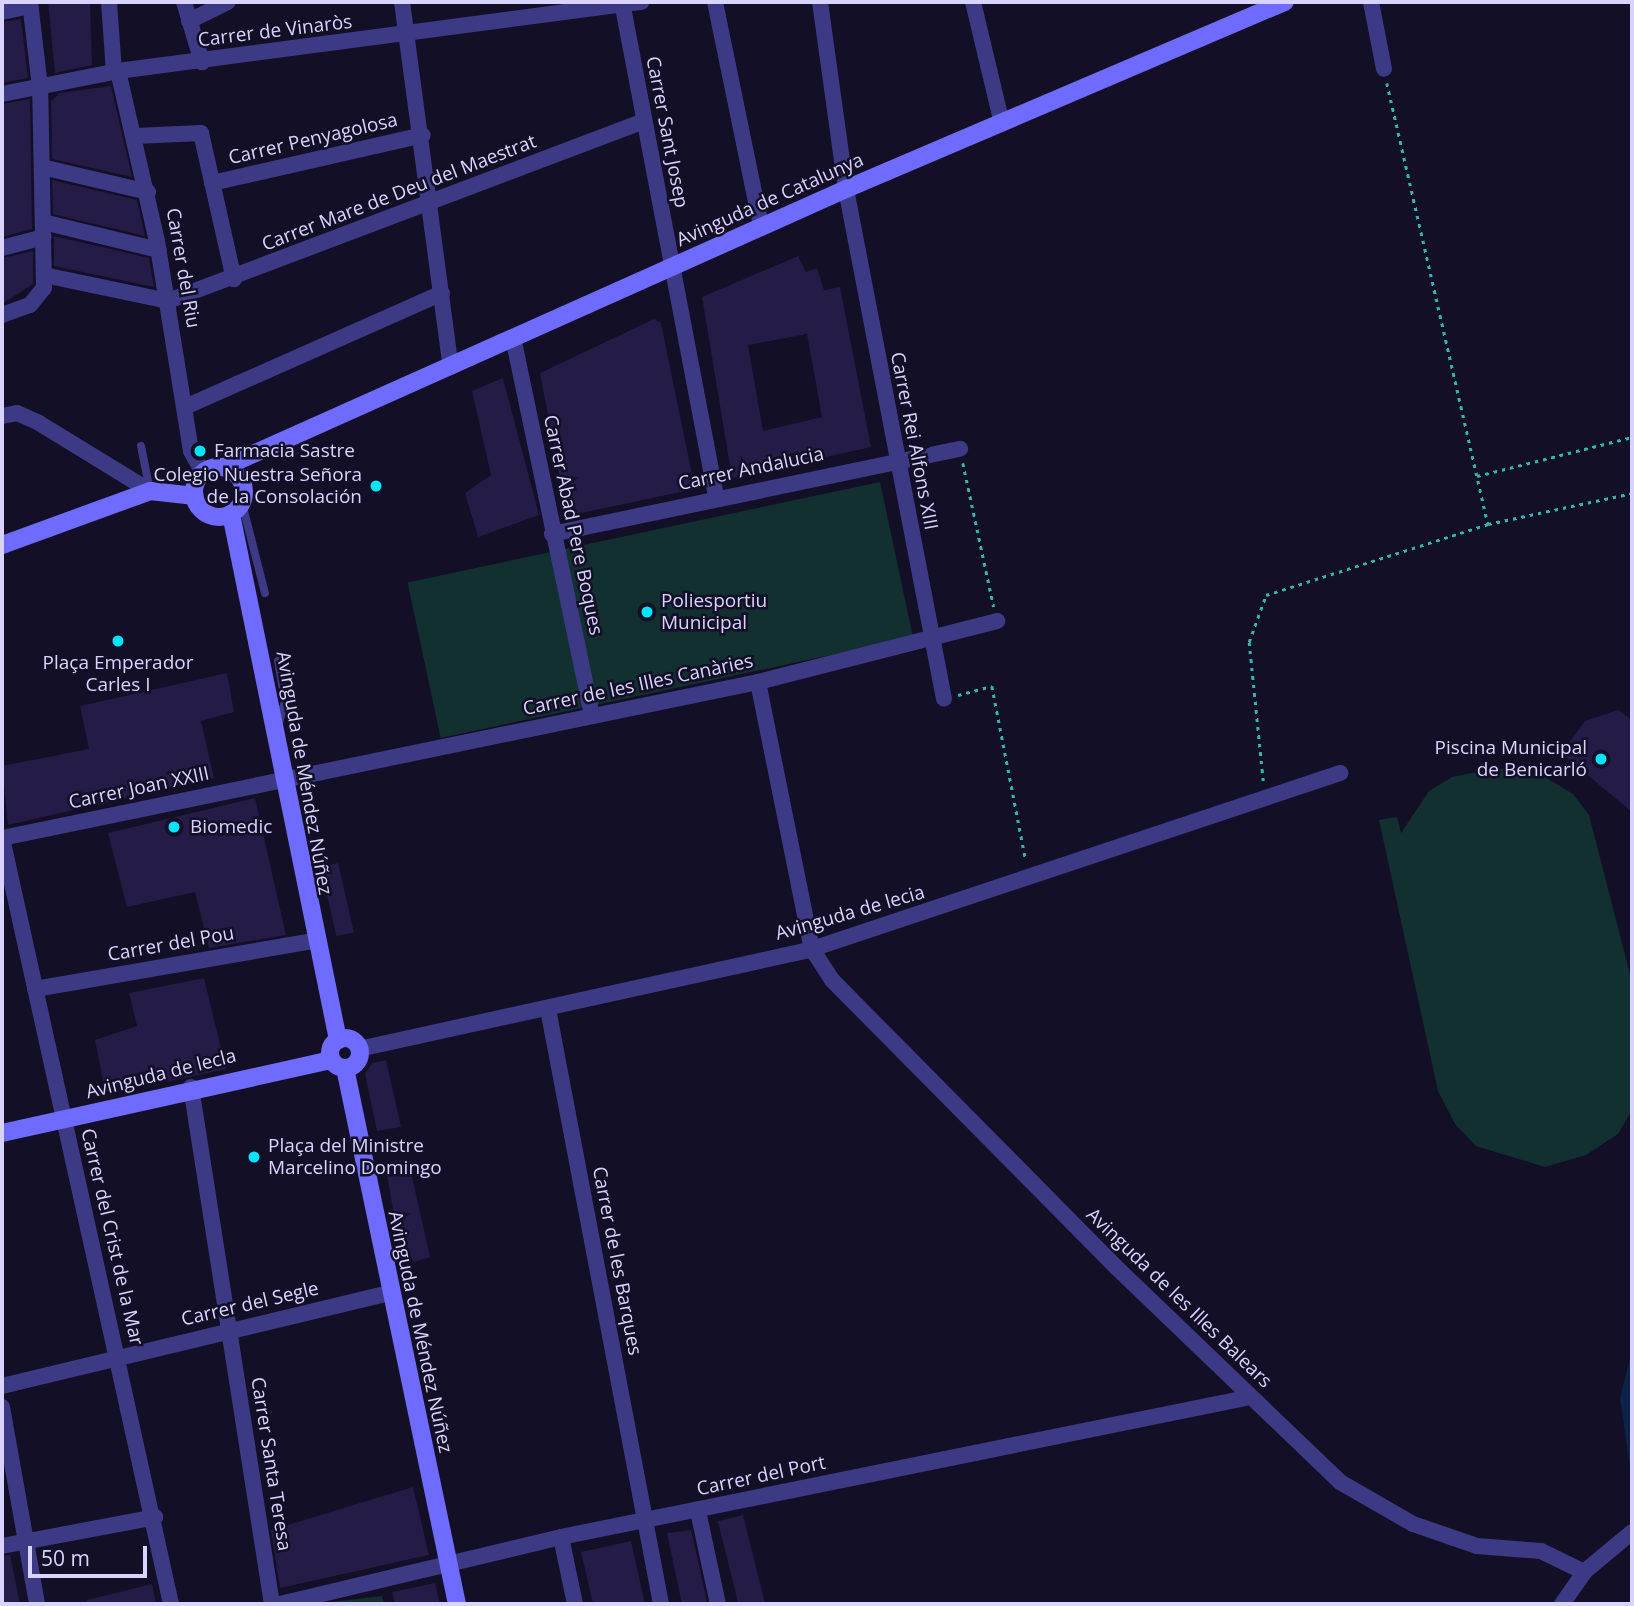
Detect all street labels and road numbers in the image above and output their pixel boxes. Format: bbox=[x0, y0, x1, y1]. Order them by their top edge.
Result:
street label: Carrer de Vinaròs bbox=[197, 10, 353, 52]
street label: Carrer Sant Josep bbox=[641, 54, 693, 210]
street label: Carrer Penyagolosa bbox=[226, 108, 400, 170]
street label: Carrer Mare de Deu del Maestrat bbox=[259, 130, 539, 256]
street label: Avinguda de Catalunya bbox=[673, 148, 867, 252]
street label: Carrer del Riu bbox=[161, 206, 205, 330]
street label: Carrer Rei Alfons XIII bbox=[886, 350, 942, 532]
street label: Carrer Abad Pere Boques bbox=[539, 413, 607, 637]
street label: Carrer Andalucia bbox=[676, 442, 826, 496]
street label: Avinguda de Méndez Núñez bbox=[271, 649, 337, 897]
street label: Carrer de les Illes Canàries bbox=[521, 649, 755, 721]
street label: Carrer Joan XXIII bbox=[67, 762, 211, 814]
street label: Avinguda de lecia bbox=[773, 881, 927, 945]
street label: Carrer del Pou bbox=[106, 922, 236, 966]
street label: Avinguda de lecla bbox=[83, 1044, 239, 1104]
street label: Carrer del Crist de la Mar bbox=[76, 1126, 148, 1348]
street label: Carrer de les Barques bbox=[588, 1165, 646, 1357]
street label: Avinguda de les Illes Balears bbox=[1082, 1203, 1276, 1393]
street label: Avinguda de Méndez Núñez bbox=[383, 1209, 457, 1455]
street label: Carrer del Segle bbox=[179, 1277, 321, 1331]
street label: Carrer Santa Teresa bbox=[246, 1376, 296, 1552]
street label: Carrer del Port bbox=[695, 1451, 827, 1501]

